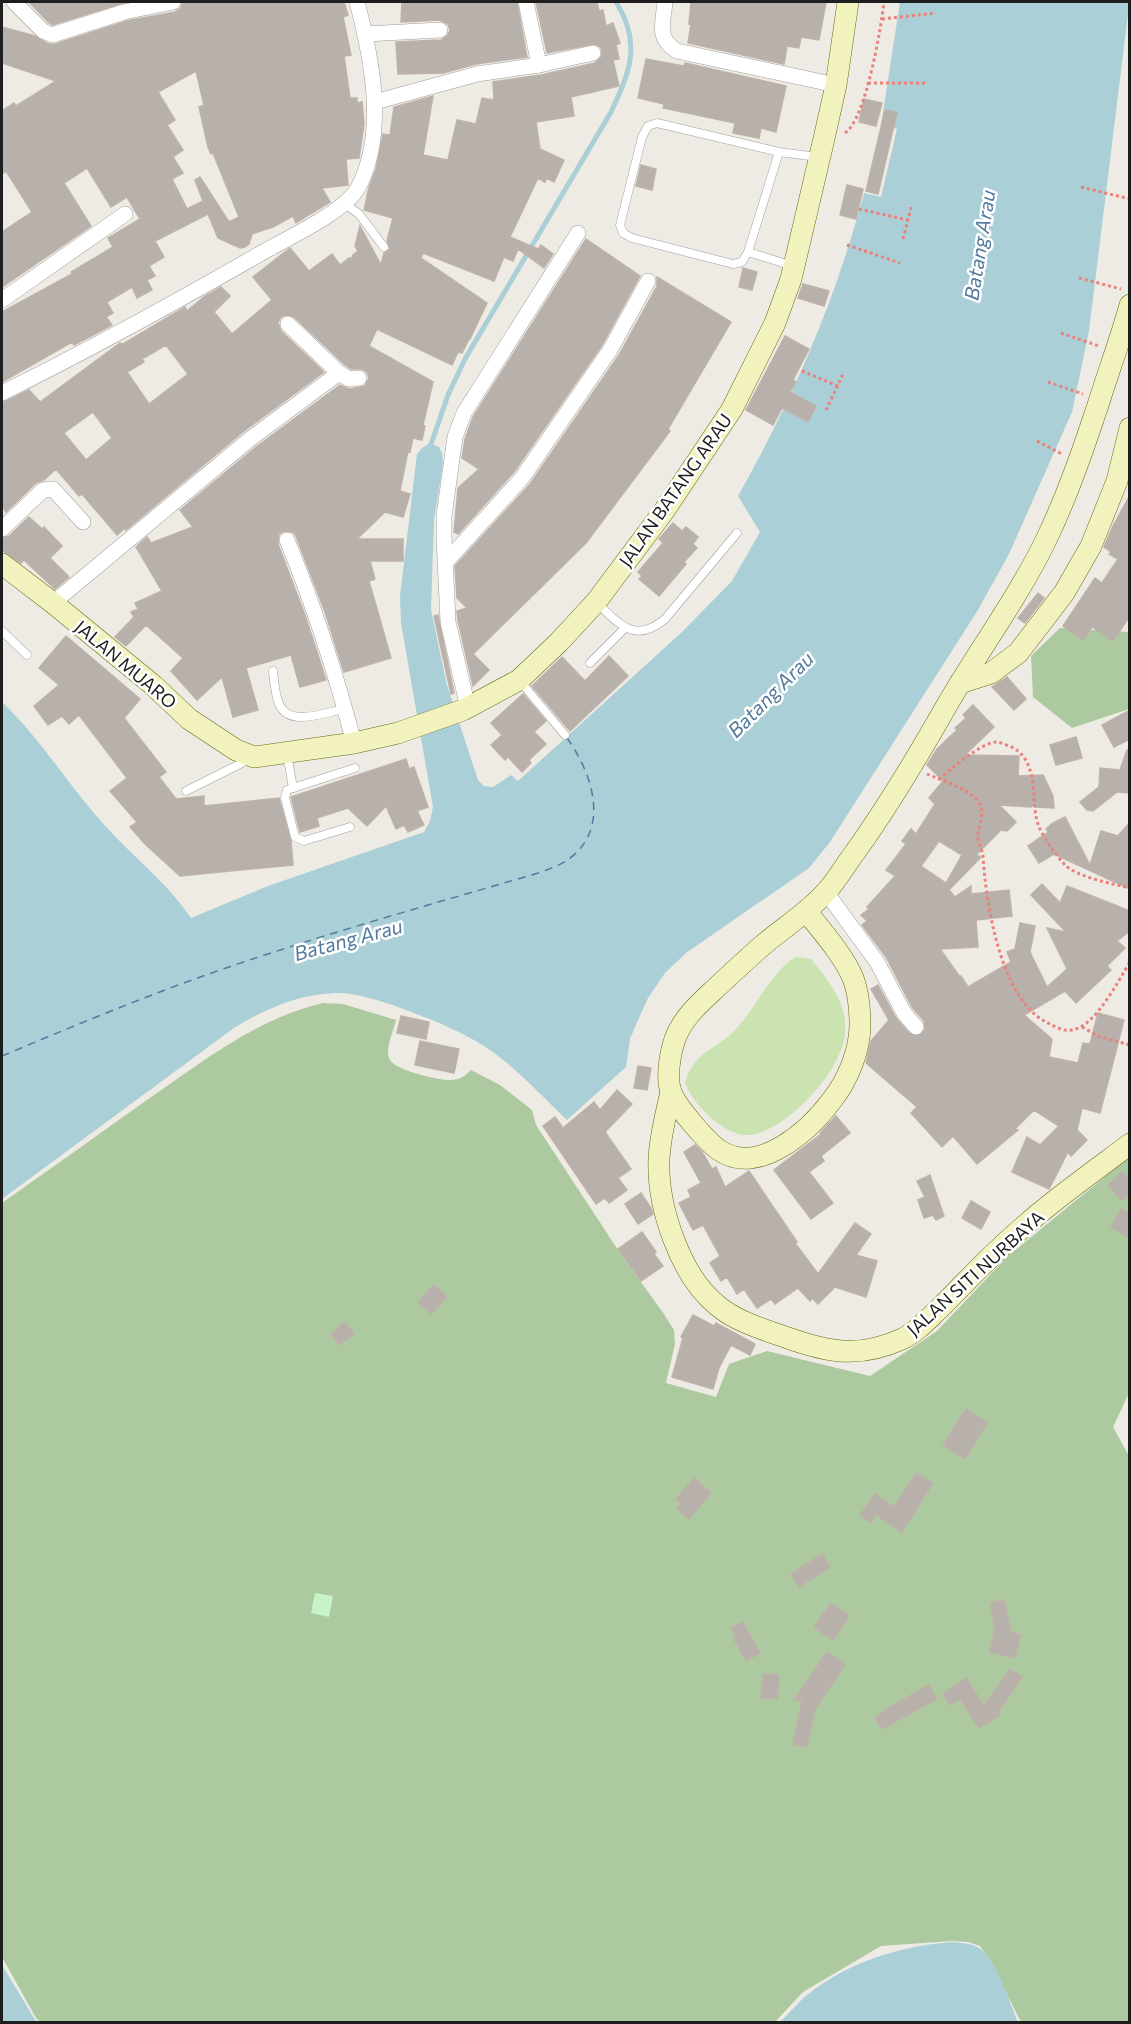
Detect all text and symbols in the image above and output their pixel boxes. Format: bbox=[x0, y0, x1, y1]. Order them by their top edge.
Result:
water label: Batang Arau bbox=[958, 188, 1000, 302]
street label: JALAN BATANG ARAU bbox=[614, 409, 736, 571]
street label: JALAN MUARO bbox=[71, 615, 181, 713]
water label: Batang Arau bbox=[722, 646, 818, 742]
water label: Batang Arau bbox=[291, 913, 405, 965]
street label: JALAN SITI NURBAYA bbox=[902, 1206, 1048, 1340]

